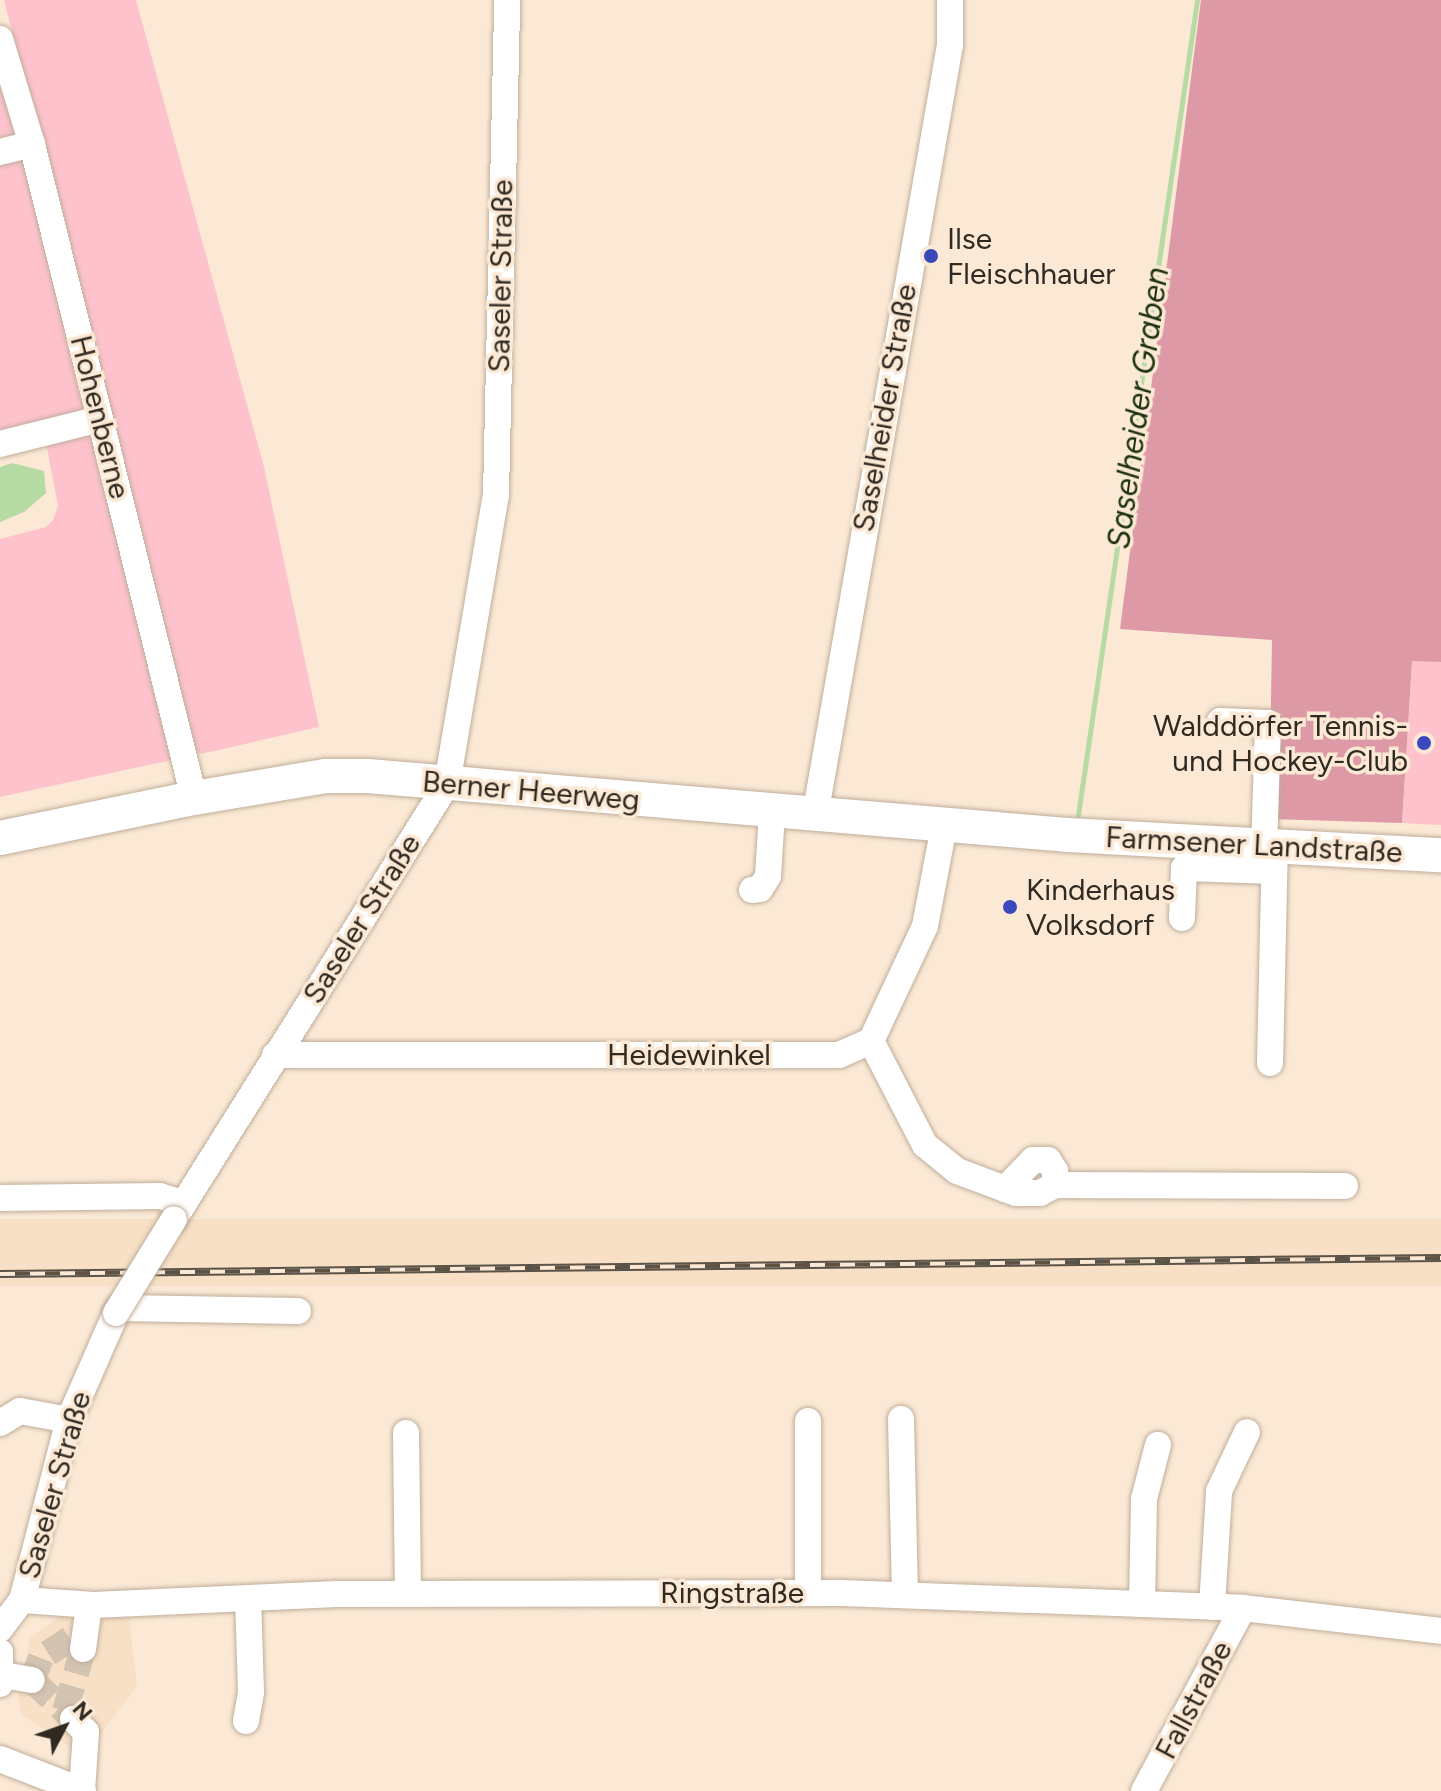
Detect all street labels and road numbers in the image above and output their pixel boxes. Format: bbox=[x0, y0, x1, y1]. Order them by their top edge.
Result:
street label: Saseler Straße bbox=[481, 179, 521, 373]
street label: Saselheider Straße bbox=[846, 281, 924, 535]
street label: Hohenberne bbox=[62, 332, 138, 502]
street label: Berner Heerweg bbox=[421, 764, 641, 818]
street label: Farmsener Landstraße bbox=[1105, 819, 1403, 871]
street label: Saseler Straße bbox=[296, 828, 428, 1010]
street label: Heidewinkel bbox=[607, 1037, 771, 1073]
street label: Saseler Straße bbox=[11, 1387, 99, 1583]
street label: Ringstraße bbox=[660, 1575, 804, 1611]
street label: Fallstraße bbox=[1148, 1635, 1240, 1765]

